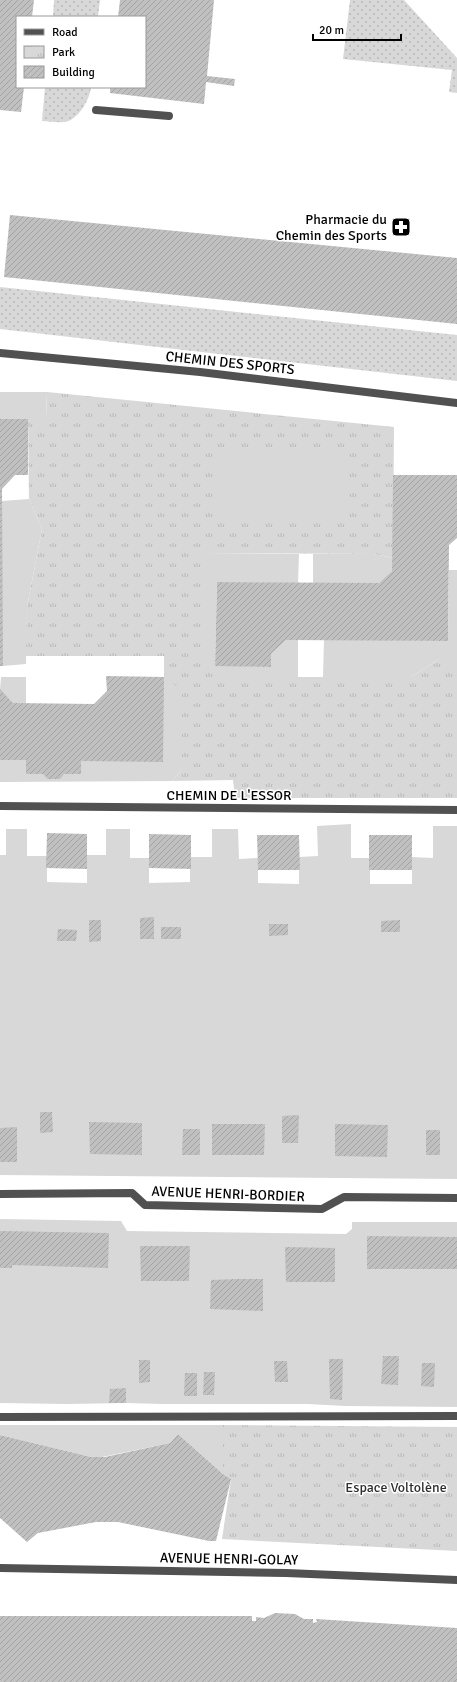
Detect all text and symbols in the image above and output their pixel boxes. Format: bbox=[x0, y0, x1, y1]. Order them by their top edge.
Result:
legend bbox=[16, 16, 146, 88]
scale bar bbox=[313, 16, 401, 42]
text: 20 m bbox=[319, 23, 344, 38]
text: Road bbox=[52, 25, 78, 40]
text: Park bbox=[52, 45, 75, 60]
text: Building bbox=[52, 65, 95, 80]
place label: Pharmacie du Chemin des Sports bbox=[276, 211, 387, 244]
pharmacy icon: Pharmacie du Chemin des Sports bbox=[390, 216, 412, 238]
street label: CHEMIN DES SPORTS bbox=[165, 348, 296, 378]
street label: CHEMIN DE L'ESSOR bbox=[167, 787, 292, 804]
street label: AVENUE HENRI-BORDIER bbox=[151, 1183, 305, 1205]
park label: Espace Voltolène bbox=[345, 1479, 447, 1496]
street label: AVENUE HENRI-GOLAY bbox=[160, 1549, 298, 1569]

